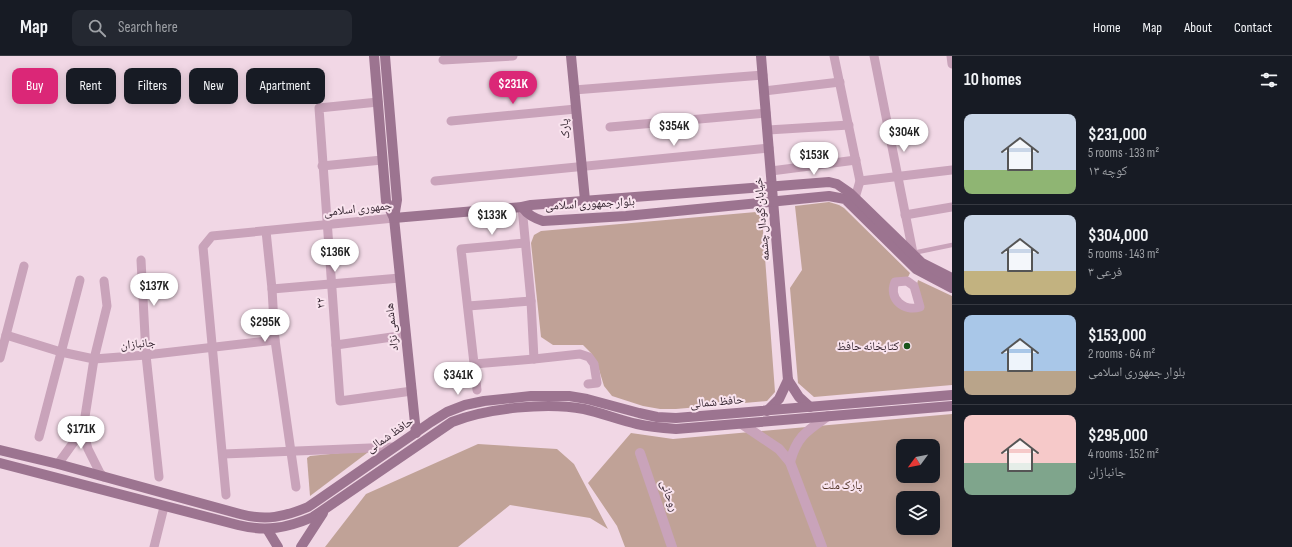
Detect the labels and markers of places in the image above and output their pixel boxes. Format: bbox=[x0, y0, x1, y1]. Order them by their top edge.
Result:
pin: $231K bbox=[485, 71, 541, 105]
pin: $354K bbox=[646, 113, 702, 147]
pin: $304K bbox=[876, 119, 932, 153]
pin: $153K bbox=[786, 142, 842, 176]
pin: $133K bbox=[464, 202, 520, 236]
pin: $136K bbox=[307, 239, 363, 273]
pin: $137K bbox=[126, 273, 182, 307]
pin: $295K bbox=[237, 309, 293, 343]
place label: کتابخانه حافظ bbox=[837, 339, 899, 354]
marker: کتابخانه حافظ bbox=[902, 341, 912, 351]
pin: $341K bbox=[430, 362, 486, 396]
pin: $171K bbox=[53, 416, 109, 450]

